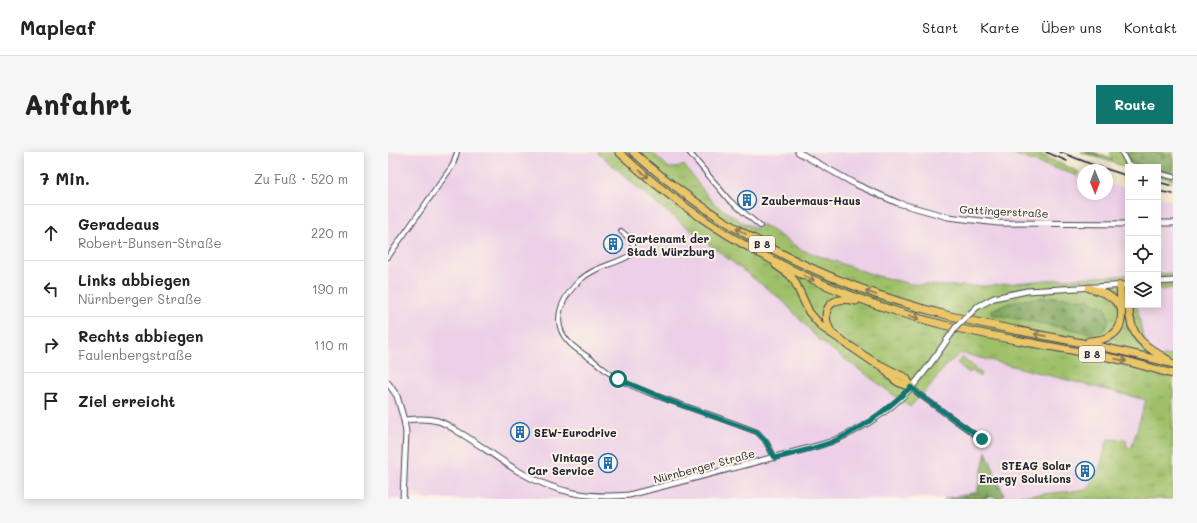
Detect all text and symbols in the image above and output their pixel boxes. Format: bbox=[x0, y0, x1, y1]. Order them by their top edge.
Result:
text: Mapleaf bbox=[20, 15, 95, 40]
text: Start bbox=[922, 18, 958, 37]
text: Karte bbox=[980, 18, 1019, 37]
text: Über uns bbox=[1041, 18, 1102, 37]
text: Kontakt bbox=[1124, 18, 1177, 37]
button: Route bbox=[1096, 85, 1173, 124]
text: Anfahrt bbox=[24, 86, 132, 122]
north arrow bbox=[1077, 164, 1113, 200]
map controls bbox=[1125, 164, 1161, 308]
button: + bbox=[1125, 164, 1161, 200]
text: 7 Min. bbox=[40, 167, 90, 189]
text: Zu Fuß · 520 m bbox=[254, 170, 348, 187]
one-way arrow bbox=[639, 170, 650, 179]
building icon: Zaubermaus-Haus bbox=[736, 189, 758, 211]
place label: Zaubermaus-Haus bbox=[761, 193, 861, 208]
button: − bbox=[1125, 200, 1161, 236]
street label: Gattingerstraße bbox=[959, 201, 1049, 221]
text: Geradeaus bbox=[78, 214, 159, 234]
icon: ahead bbox=[40, 222, 62, 244]
text: 220 m bbox=[311, 224, 348, 241]
one-way arrow bbox=[735, 227, 747, 235]
place label: Gartenamt der Stadt Würzburg bbox=[627, 231, 715, 259]
building icon: Gartenamt der Stadt Würzburg bbox=[602, 233, 624, 255]
text: Robert-Bunsen-Straße bbox=[78, 234, 222, 251]
road number: B 8 bbox=[749, 236, 775, 252]
button: locate bbox=[1125, 236, 1161, 272]
text: Links abbiegen bbox=[78, 270, 190, 290]
button: layers bbox=[1125, 272, 1161, 308]
one-way arrow bbox=[803, 274, 815, 282]
icon: left bbox=[40, 278, 62, 300]
text: 190 m bbox=[312, 280, 348, 297]
one-way arrow bbox=[865, 288, 877, 296]
text: Nürnberger Straße bbox=[78, 290, 202, 307]
one-way arrow bbox=[907, 314, 920, 321]
text: Rechts abbiegen bbox=[78, 326, 203, 346]
one-way arrow bbox=[1034, 330, 1047, 338]
icon: right bbox=[40, 334, 62, 356]
text: 110 m bbox=[314, 336, 348, 353]
text: Faulenbergstraße bbox=[78, 346, 192, 363]
road number: B 8 bbox=[1079, 346, 1105, 362]
one-way arrow bbox=[1115, 357, 1128, 365]
route start bbox=[609, 370, 627, 388]
icon: arrive bbox=[40, 390, 62, 412]
text: Ziel erreicht bbox=[78, 391, 175, 411]
building icon: SEW-Eurodrive bbox=[509, 421, 531, 443]
place label: SEW-Eurodrive bbox=[534, 425, 617, 440]
route end bbox=[973, 430, 991, 448]
street label: Nürnberger Straße bbox=[652, 445, 757, 487]
place label: Vintage Car Service bbox=[527, 450, 594, 478]
building icon: Vintage Car Service bbox=[597, 452, 619, 474]
place label: STEAG Solar Energy Solutions bbox=[979, 458, 1071, 486]
building icon: STEAG Solar Energy Solutions bbox=[1074, 460, 1096, 482]

